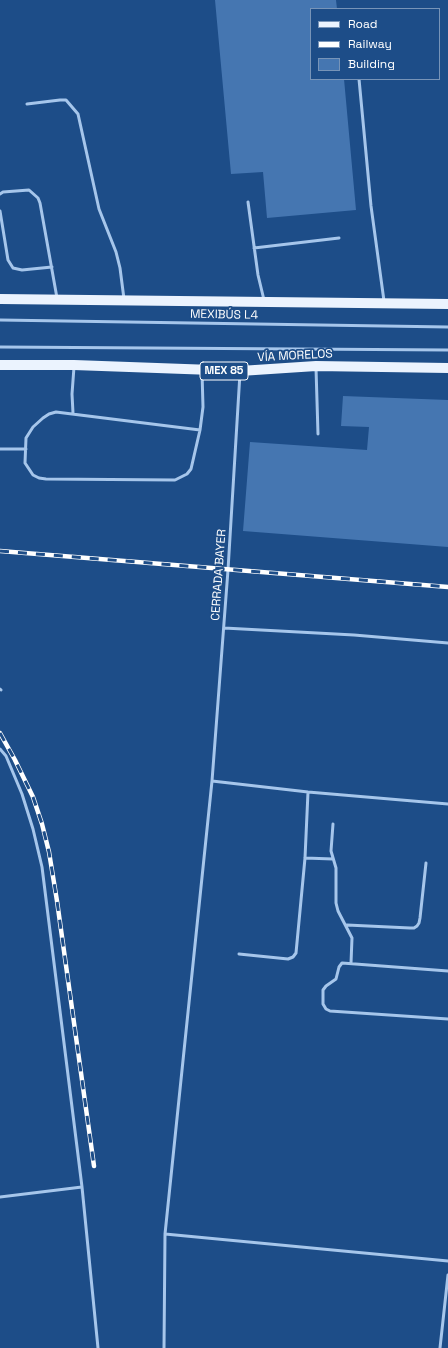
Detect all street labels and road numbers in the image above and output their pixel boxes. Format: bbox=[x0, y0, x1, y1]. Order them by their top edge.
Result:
street label: MEXIBÚS L4 bbox=[190, 307, 258, 323]
street label: VÍA MORELOS bbox=[257, 347, 333, 365]
road number: MEX 85 bbox=[200, 362, 248, 380]
street label: CERRADA BAYER bbox=[209, 529, 229, 621]

